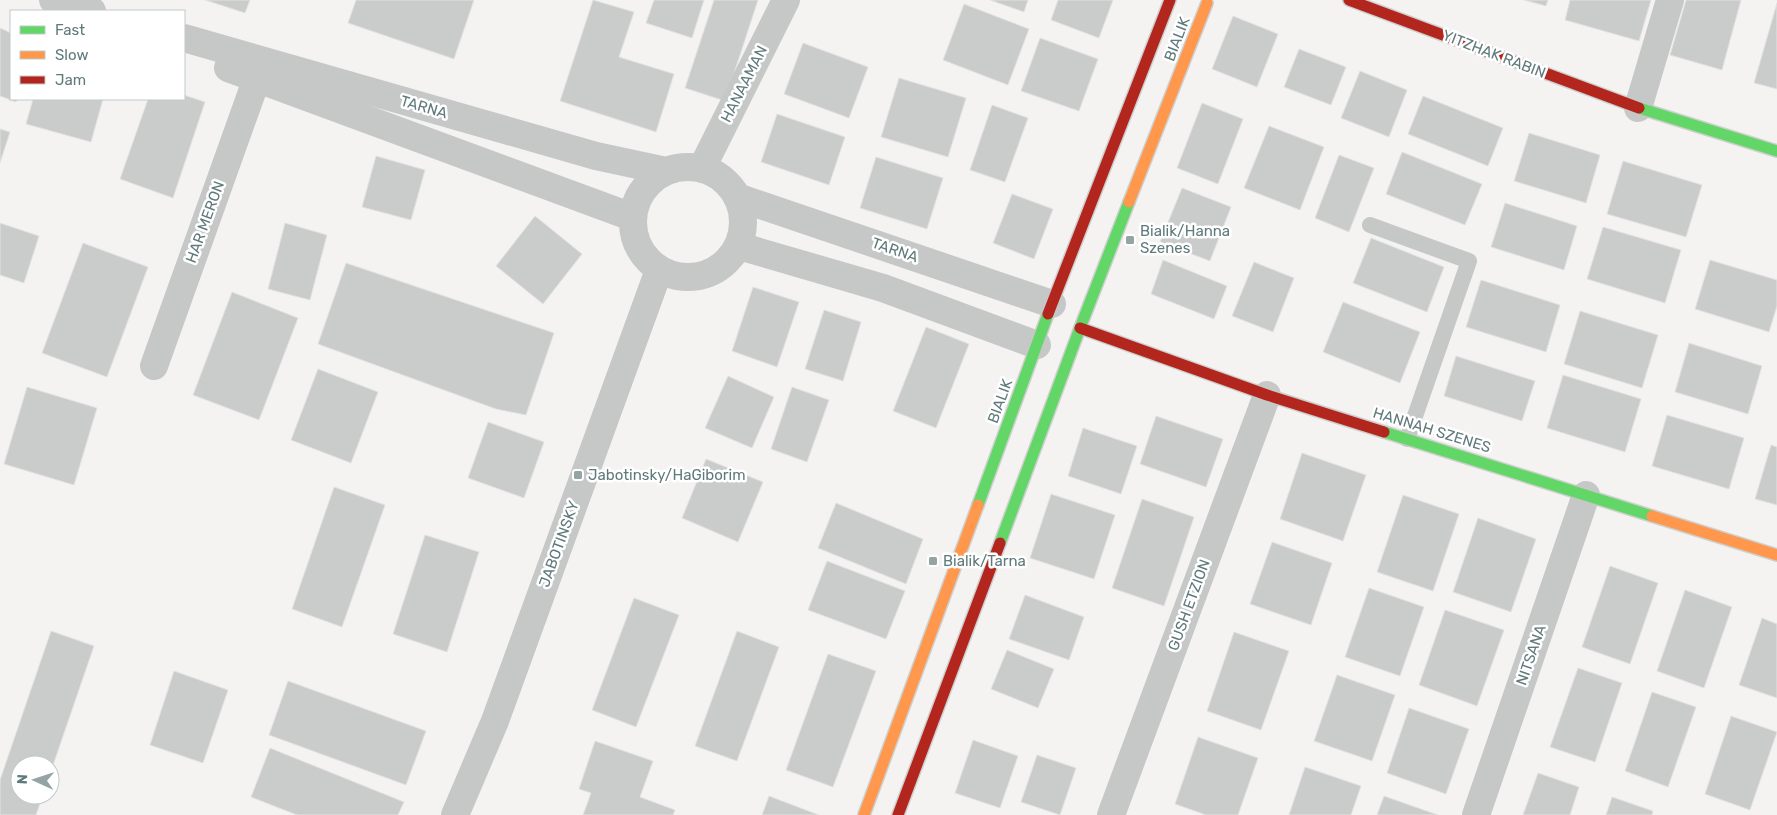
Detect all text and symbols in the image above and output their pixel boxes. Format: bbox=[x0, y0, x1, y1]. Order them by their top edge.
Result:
legend bbox=[10, 10, 185, 100]
street label: BIALIK bbox=[1160, 14, 1194, 64]
text: Fast bbox=[55, 21, 85, 39]
street label: YITZHAK RABIN bbox=[1440, 26, 1548, 82]
street label: HANAAMAN bbox=[717, 43, 771, 125]
text: Slow bbox=[55, 46, 88, 64]
text: Jam bbox=[55, 71, 86, 89]
street label: TARNA bbox=[398, 92, 450, 122]
street label: HAR MERON bbox=[182, 179, 228, 265]
place label: Bialik/Hanna Szenes bbox=[1140, 222, 1230, 257]
street label: TARNA bbox=[869, 234, 921, 266]
marker: Bialik/Hanna Szenes bbox=[1124, 234, 1136, 246]
street label: BIALIK bbox=[984, 376, 1016, 426]
street label: HANNAH SZENES bbox=[1371, 404, 1493, 456]
place label: Jabotinsky/HaGiborim bbox=[588, 466, 745, 484]
marker: Jabotinsky/HaGiborim bbox=[572, 469, 584, 481]
street label: JABOTINSKY bbox=[535, 498, 583, 590]
place label: Bialik/Tarna bbox=[943, 552, 1026, 570]
marker: Bialik/Tarna bbox=[927, 555, 939, 567]
street label: GUSH ETZION bbox=[1164, 557, 1214, 653]
street label: NITSANA bbox=[1512, 622, 1550, 688]
north arrow bbox=[10, 755, 60, 805]
text: N bbox=[14, 774, 31, 785]

